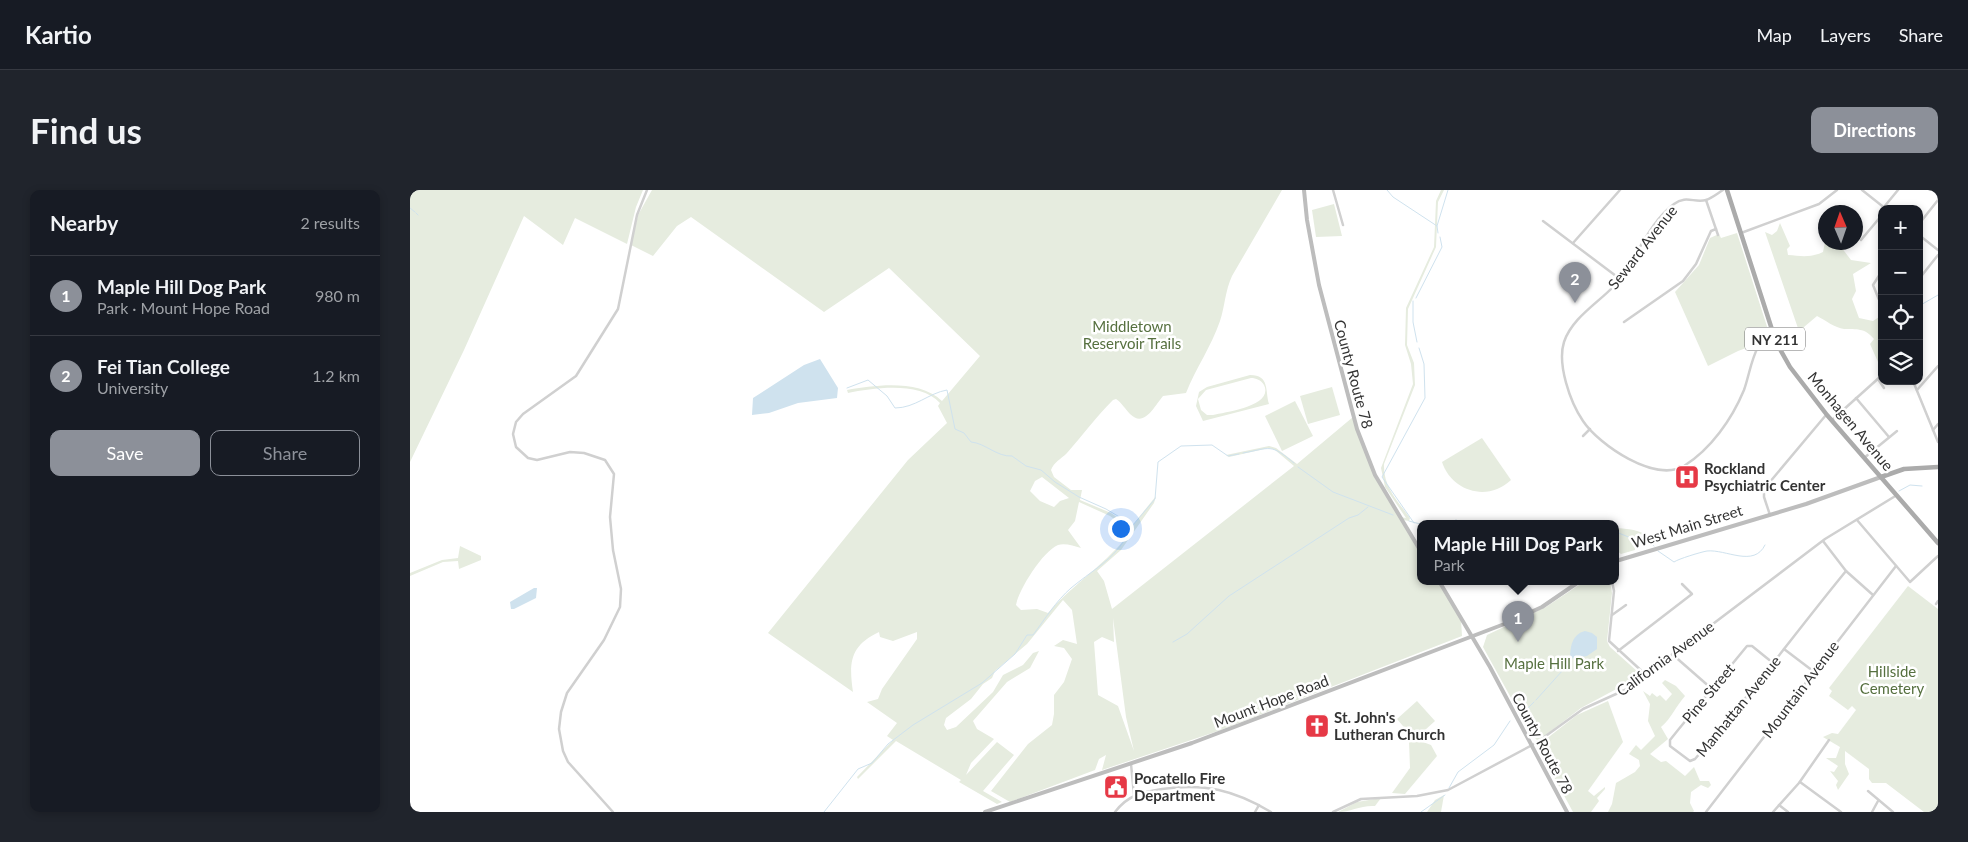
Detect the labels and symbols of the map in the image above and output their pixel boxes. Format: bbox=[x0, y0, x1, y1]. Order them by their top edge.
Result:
street label: Seward Avenue bbox=[1604, 201, 1680, 293]
north arrow bbox=[1818, 205, 1863, 250]
pin: 2 bbox=[1559, 262, 1591, 303]
park label: Middletown Reservoir Trails bbox=[1083, 317, 1181, 352]
street label: County Route 78 bbox=[1331, 318, 1377, 430]
road number: NY 211 bbox=[1745, 328, 1805, 350]
street label: Monhagen Avenue bbox=[1804, 368, 1898, 474]
place label: Rockland Psychiatric Center bbox=[1704, 459, 1826, 494]
hospital icon: Rockland Psychiatric Center bbox=[1674, 464, 1700, 490]
street label: West Main Street bbox=[1629, 500, 1745, 551]
your location bbox=[1108, 516, 1134, 542]
pin: 1 bbox=[1502, 601, 1534, 642]
street label: California Avenue bbox=[1613, 617, 1717, 699]
street label: Mountain Avenue bbox=[1758, 637, 1842, 741]
street label: Manhattan Avenue bbox=[1692, 652, 1784, 760]
park label: Maple Hill Park bbox=[1504, 654, 1604, 672]
street label: Pine Street bbox=[1678, 659, 1738, 726]
park label: Hillside Cemetery bbox=[1860, 662, 1924, 697]
street label: Mount Hope Road bbox=[1211, 671, 1331, 731]
street label: County Route 78 bbox=[1509, 689, 1577, 797]
place label: St. John's Lutheran Church bbox=[1334, 708, 1445, 743]
church icon: St. John's Lutheran Church bbox=[1304, 713, 1330, 739]
place label: Pocatello Fire Department bbox=[1134, 769, 1225, 804]
public building icon: Pocatello Fire Department bbox=[1103, 774, 1129, 800]

